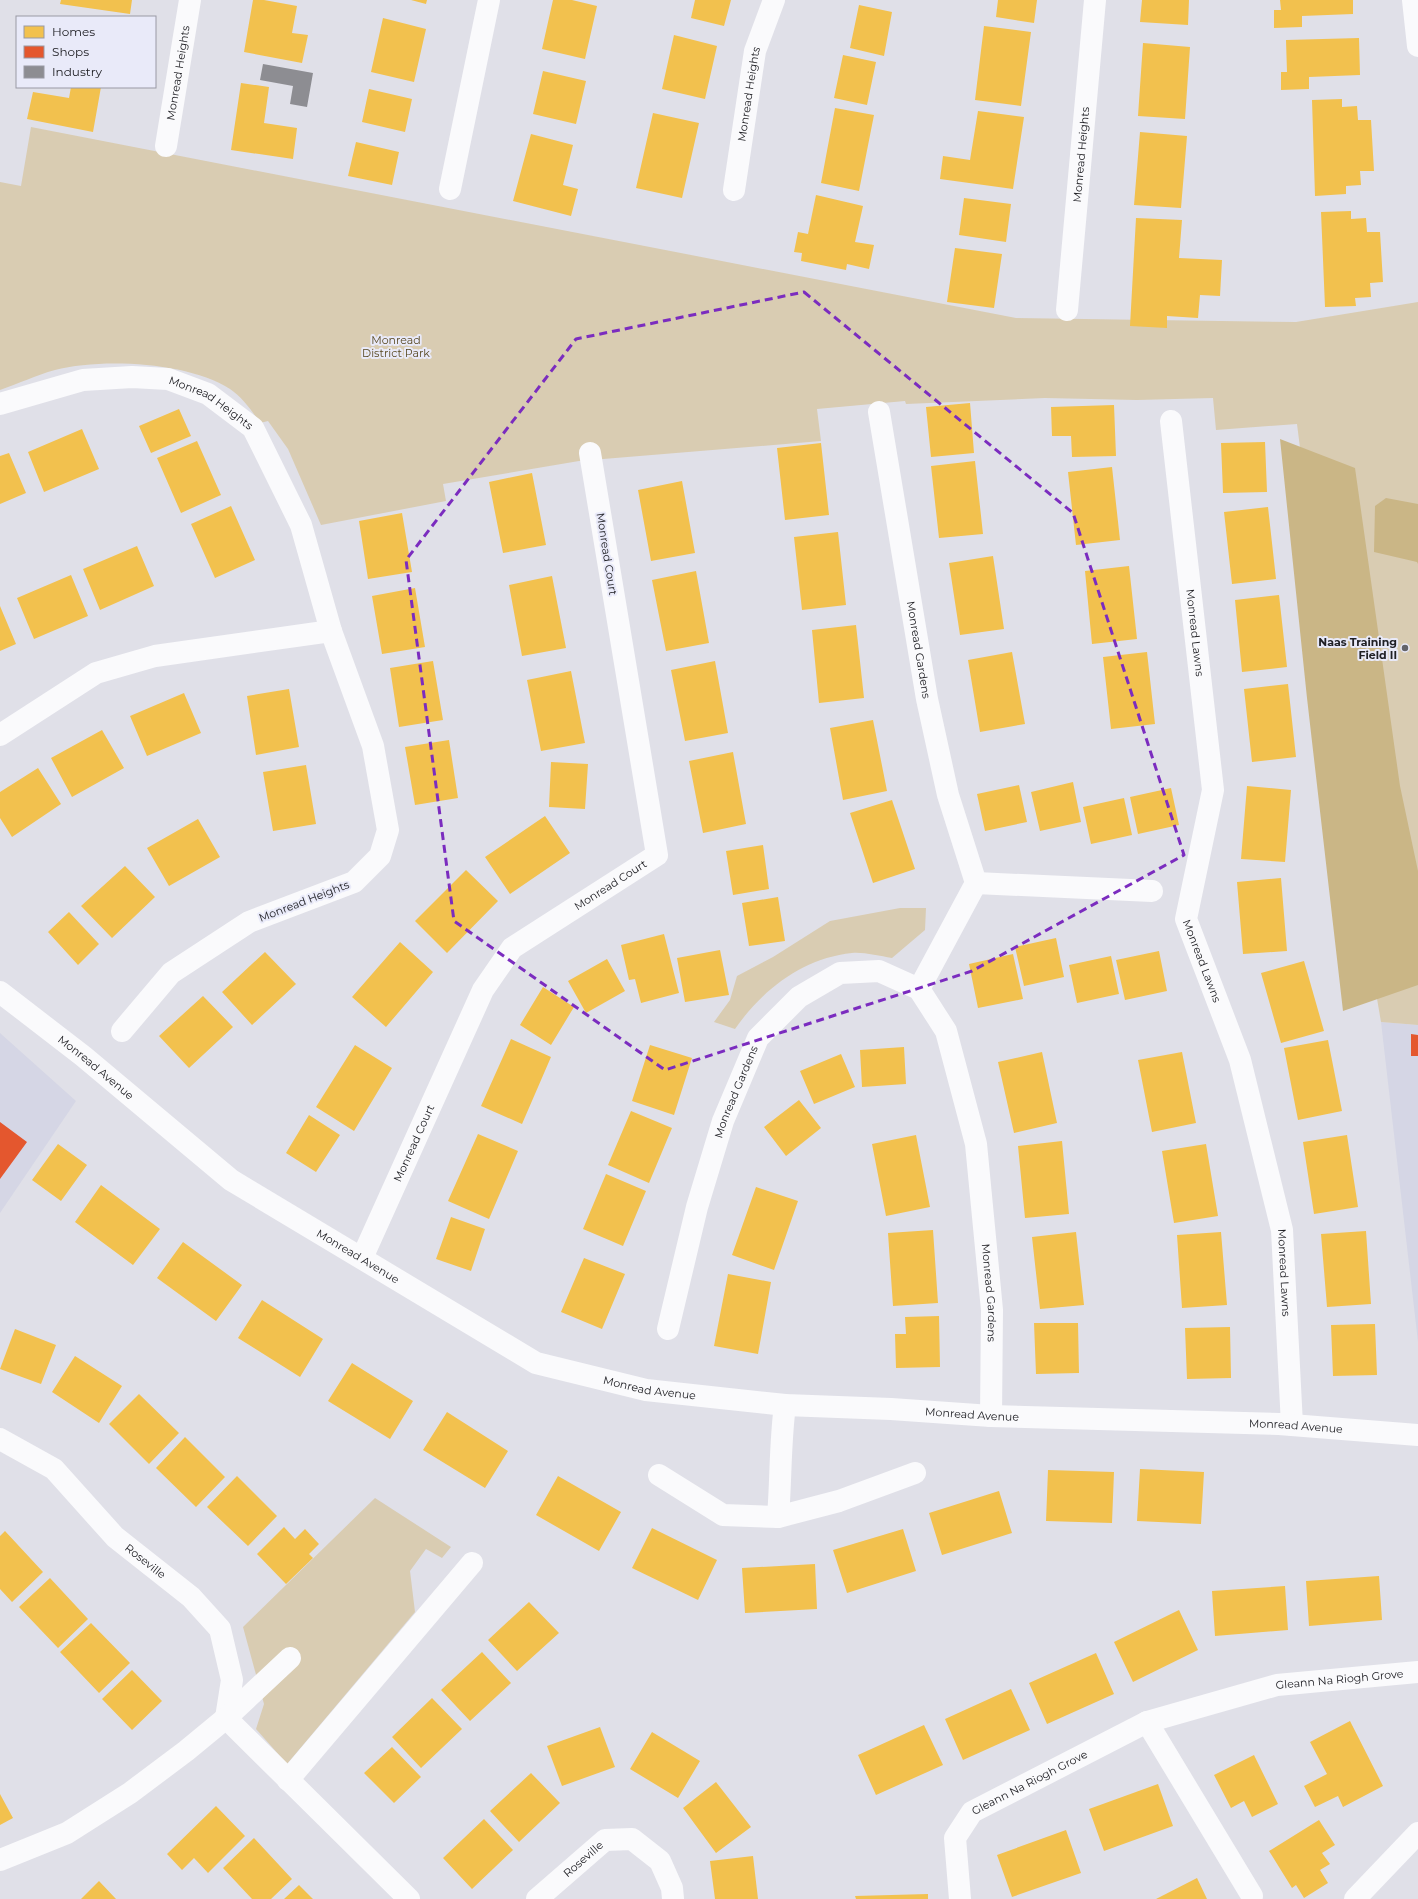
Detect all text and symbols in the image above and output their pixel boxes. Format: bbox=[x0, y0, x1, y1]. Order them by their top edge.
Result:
legend bbox=[16, 16, 156, 88]
text: Homes bbox=[52, 24, 95, 39]
street label: Monread Heights bbox=[163, 24, 193, 121]
text: Shops bbox=[52, 44, 89, 59]
street label: Monread Heights bbox=[734, 44, 763, 143]
text: Industry bbox=[52, 64, 102, 79]
street label: Monread Heights bbox=[1070, 106, 1092, 203]
park label: Monread District Park bbox=[362, 333, 430, 360]
street label: Monread Heights bbox=[167, 373, 256, 433]
street label: Monread Court bbox=[594, 512, 621, 597]
street label: Monread Lawns bbox=[1183, 588, 1207, 678]
street label: Monread Gardens bbox=[904, 600, 934, 700]
place label: Naas Training Field II bbox=[1318, 635, 1397, 662]
marker: Naas Training Field II bbox=[1400, 643, 1410, 653]
street label: Monread Court bbox=[572, 856, 650, 913]
street label: Monread Heights bbox=[257, 877, 352, 925]
street label: Monread Lawns bbox=[1180, 917, 1224, 1005]
street label: Monread Avenue bbox=[55, 1032, 137, 1103]
street label: Monread Gardens bbox=[711, 1043, 761, 1140]
street label: Monread Court bbox=[390, 1102, 438, 1184]
street label: Monread Avenue bbox=[314, 1226, 402, 1287]
street label: Monread Lawns bbox=[1275, 1228, 1293, 1318]
street label: Monread Gardens bbox=[979, 1243, 999, 1343]
street label: Monread Avenue bbox=[602, 1373, 697, 1402]
street label: Monread Avenue bbox=[925, 1404, 1020, 1424]
street label: Monread Avenue bbox=[1249, 1416, 1344, 1436]
street label: Roseville bbox=[122, 1541, 169, 1582]
street label: Gleann Na Riogh Grove bbox=[1275, 1666, 1404, 1692]
street label: Gleann Na Riogh Grove bbox=[969, 1747, 1090, 1818]
street label: Roseville bbox=[560, 1838, 606, 1880]

